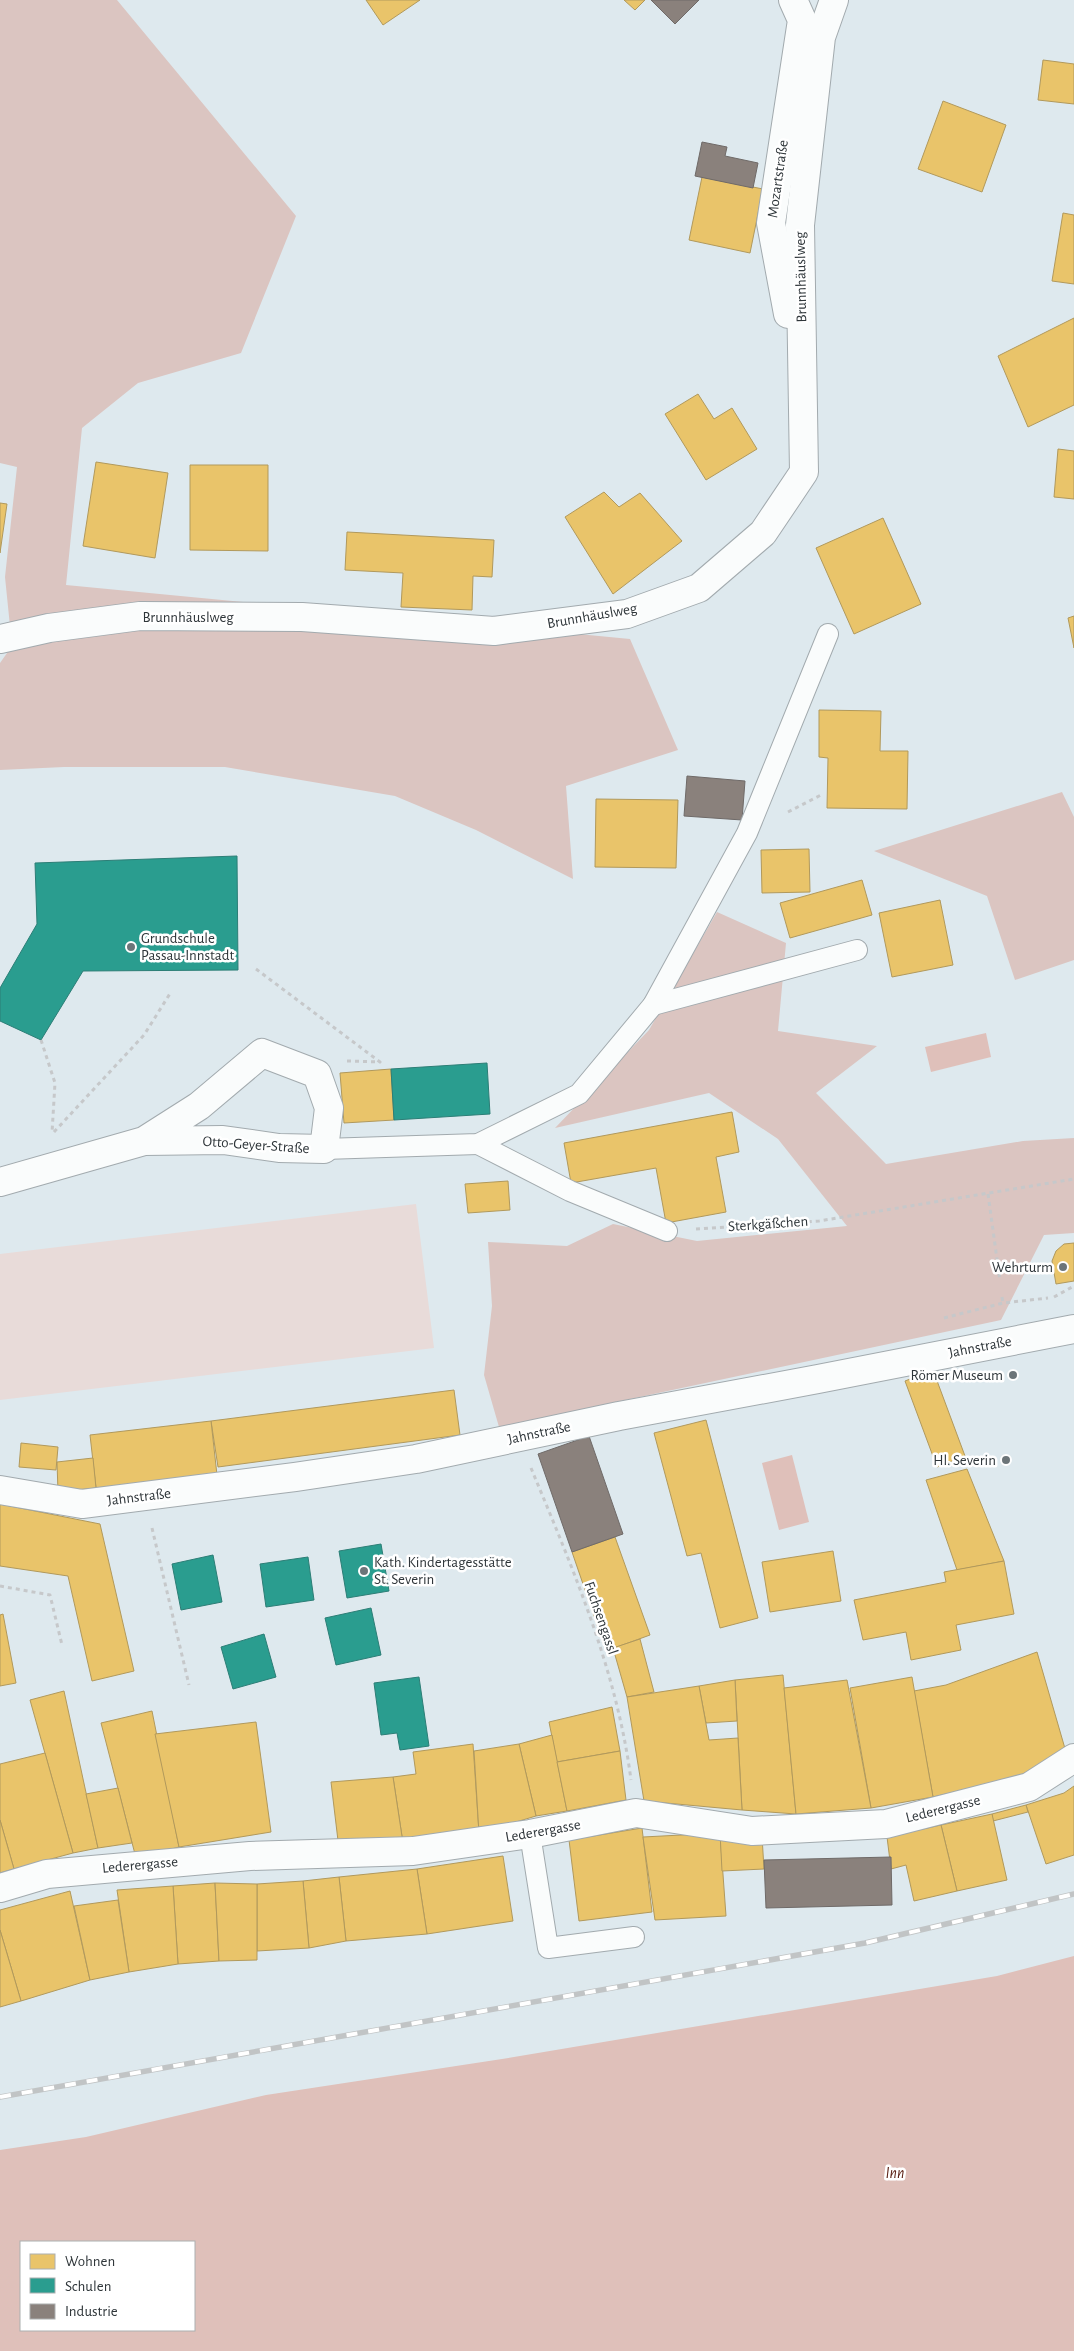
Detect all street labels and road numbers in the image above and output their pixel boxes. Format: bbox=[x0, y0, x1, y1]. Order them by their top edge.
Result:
street label: Mozartstraße bbox=[765, 139, 791, 219]
street label: Brunnhäuslweg bbox=[793, 231, 809, 323]
street label: Brunnhäuslweg bbox=[546, 601, 639, 631]
street label: Brunnhäuslweg bbox=[142, 610, 234, 625]
street label: Otto-Geyer-Straße bbox=[202, 1134, 310, 1156]
street label: Sterkgäßchen bbox=[727, 1214, 809, 1234]
street label: Jahnstraße bbox=[947, 1334, 1013, 1360]
street label: Jahnstraße bbox=[506, 1419, 572, 1447]
street label: Jahnstraße bbox=[106, 1486, 172, 1508]
street label: Fuchsengassl bbox=[582, 1580, 620, 1656]
street label: Lederergasse bbox=[904, 1792, 982, 1826]
street label: Lederergasse bbox=[504, 1817, 582, 1845]
street label: Lederergasse bbox=[101, 1854, 179, 1876]

